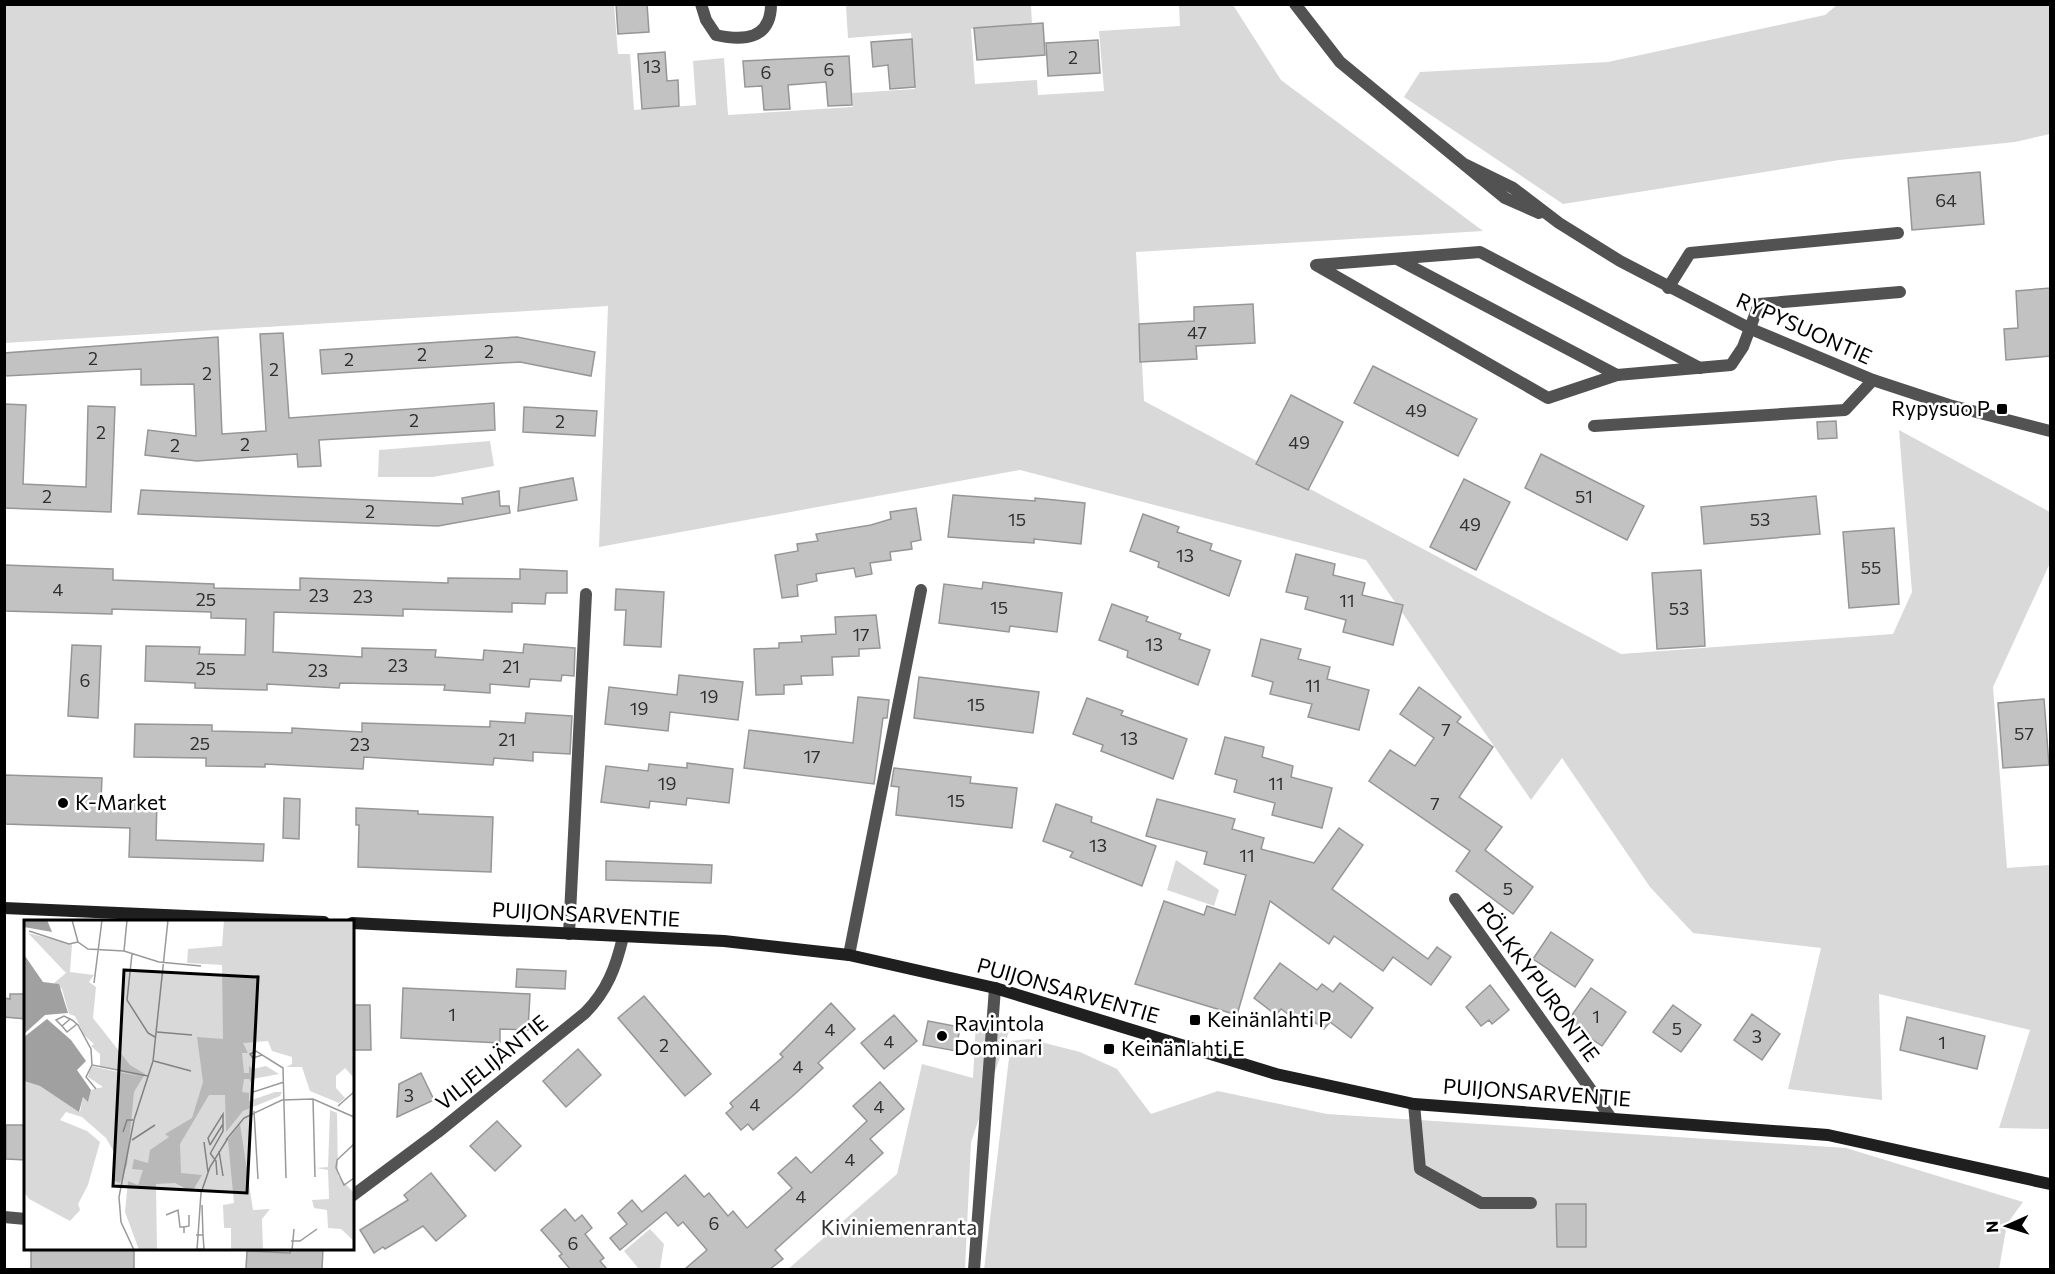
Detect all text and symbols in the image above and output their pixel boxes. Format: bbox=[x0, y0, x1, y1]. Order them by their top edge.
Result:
house number: 2 bbox=[1068, 46, 1078, 68]
house number: 13 bbox=[643, 55, 661, 77]
house number: 6 bbox=[824, 58, 834, 80]
house number: 6 bbox=[761, 61, 771, 83]
house number: 64 bbox=[1935, 189, 1957, 211]
street label: RYPYSUONTIE bbox=[1733, 287, 1876, 369]
house number: 47 bbox=[1187, 321, 1207, 343]
house number: 2 bbox=[484, 340, 494, 362]
house number: 2 bbox=[417, 343, 427, 365]
house number: 2 bbox=[88, 347, 98, 369]
house number: 2 bbox=[344, 348, 354, 370]
house number: 2 bbox=[269, 358, 279, 380]
house number: 2 bbox=[202, 362, 212, 384]
place label: Rypysuo P bbox=[1891, 395, 1990, 420]
house number: 49 bbox=[1405, 399, 1427, 421]
marker: Rypysuo P bbox=[1995, 402, 2009, 416]
house number: 2 bbox=[409, 409, 419, 431]
house number: 2 bbox=[555, 410, 565, 432]
house number: 2 bbox=[96, 421, 106, 443]
house number: 49 bbox=[1288, 431, 1310, 453]
house number: 2 bbox=[240, 433, 250, 455]
house number: 2 bbox=[170, 434, 180, 456]
house number: 2 bbox=[42, 485, 52, 507]
house number: 51 bbox=[1575, 485, 1593, 507]
house number: 2 bbox=[365, 500, 375, 522]
house number: 15 bbox=[1008, 508, 1026, 530]
house number: 53 bbox=[1750, 508, 1770, 530]
house number: 49 bbox=[1459, 513, 1481, 535]
house number: 13 bbox=[1176, 544, 1194, 566]
house number: 55 bbox=[1861, 556, 1881, 578]
house number: 4 bbox=[53, 578, 64, 600]
house number: 23 bbox=[309, 584, 329, 606]
house number: 23 bbox=[353, 585, 373, 607]
house number: 25 bbox=[196, 588, 216, 610]
house number: 11 bbox=[1339, 589, 1355, 611]
house number: 15 bbox=[990, 596, 1008, 618]
house number: 53 bbox=[1669, 597, 1689, 619]
house number: 17 bbox=[852, 623, 870, 645]
house number: 13 bbox=[1145, 633, 1163, 655]
house number: 23 bbox=[388, 654, 408, 676]
house number: 21 bbox=[502, 655, 520, 677]
house number: 25 bbox=[196, 657, 216, 679]
house number: 23 bbox=[308, 659, 328, 681]
house number: 6 bbox=[80, 669, 90, 691]
house number: 11 bbox=[1305, 674, 1321, 696]
house number: 19 bbox=[700, 685, 718, 707]
house number: 15 bbox=[967, 693, 985, 715]
house number: 19 bbox=[630, 697, 648, 719]
house number: 7 bbox=[1441, 718, 1451, 740]
house number: 57 bbox=[2014, 722, 2034, 744]
house number: 13 bbox=[1120, 727, 1138, 749]
house number: 21 bbox=[498, 728, 516, 750]
house number: 25 bbox=[190, 732, 210, 754]
house number: 23 bbox=[350, 733, 370, 755]
house number: 17 bbox=[803, 745, 821, 767]
house number: 19 bbox=[658, 772, 676, 794]
house number: 11 bbox=[1268, 772, 1284, 794]
place label: K-Market bbox=[75, 789, 167, 814]
house number: 15 bbox=[947, 789, 965, 811]
house number: 7 bbox=[1430, 792, 1440, 814]
marker: K-Market bbox=[56, 796, 70, 810]
house number: 13 bbox=[1089, 834, 1107, 856]
house number: 11 bbox=[1239, 844, 1255, 866]
house number: 5 bbox=[1503, 877, 1513, 899]
street label: PUIJONSARVENTIE bbox=[491, 896, 681, 931]
street label: PÖLKKYPURONTIE bbox=[1473, 896, 1606, 1066]
inset map bbox=[24, 920, 354, 1250]
street label: PUIJONSARVENTIE bbox=[974, 952, 1162, 1028]
house number: 1 bbox=[448, 1003, 456, 1025]
house number: 1 bbox=[1592, 1005, 1600, 1027]
place label: Keinänlahti P bbox=[1207, 1006, 1331, 1031]
street label: VILJELIJÄNTIE bbox=[430, 1009, 552, 1115]
place label: Ravintola Dominari bbox=[954, 1010, 1044, 1059]
marker: Keinänlahti P bbox=[1188, 1013, 1202, 1027]
house number: 5 bbox=[1672, 1017, 1682, 1039]
house number: 4 bbox=[825, 1018, 836, 1040]
house number: 3 bbox=[1752, 1025, 1762, 1047]
marker: Ravintola Dominari bbox=[935, 1029, 949, 1043]
house number: 4 bbox=[884, 1030, 895, 1052]
house number: 1 bbox=[1938, 1031, 1946, 1053]
house number: 2 bbox=[659, 1034, 669, 1056]
place label: Keinänlahti E bbox=[1121, 1035, 1245, 1060]
marker: Keinänlahti E bbox=[1102, 1042, 1116, 1056]
house number: 4 bbox=[793, 1055, 804, 1077]
street label: PUIJONSARVENTIE bbox=[1442, 1072, 1632, 1111]
house number: 3 bbox=[404, 1084, 414, 1106]
house number: 4 bbox=[750, 1093, 761, 1115]
house number: 4 bbox=[874, 1095, 885, 1117]
house number: 4 bbox=[845, 1148, 856, 1170]
house number: 4 bbox=[796, 1185, 807, 1207]
north arrow bbox=[1977, 1196, 2037, 1256]
house number: 6 bbox=[709, 1212, 719, 1234]
park label: Kiviniemenranta bbox=[821, 1214, 977, 1239]
text: N bbox=[1982, 1220, 2001, 1233]
house number: 6 bbox=[568, 1232, 578, 1254]

